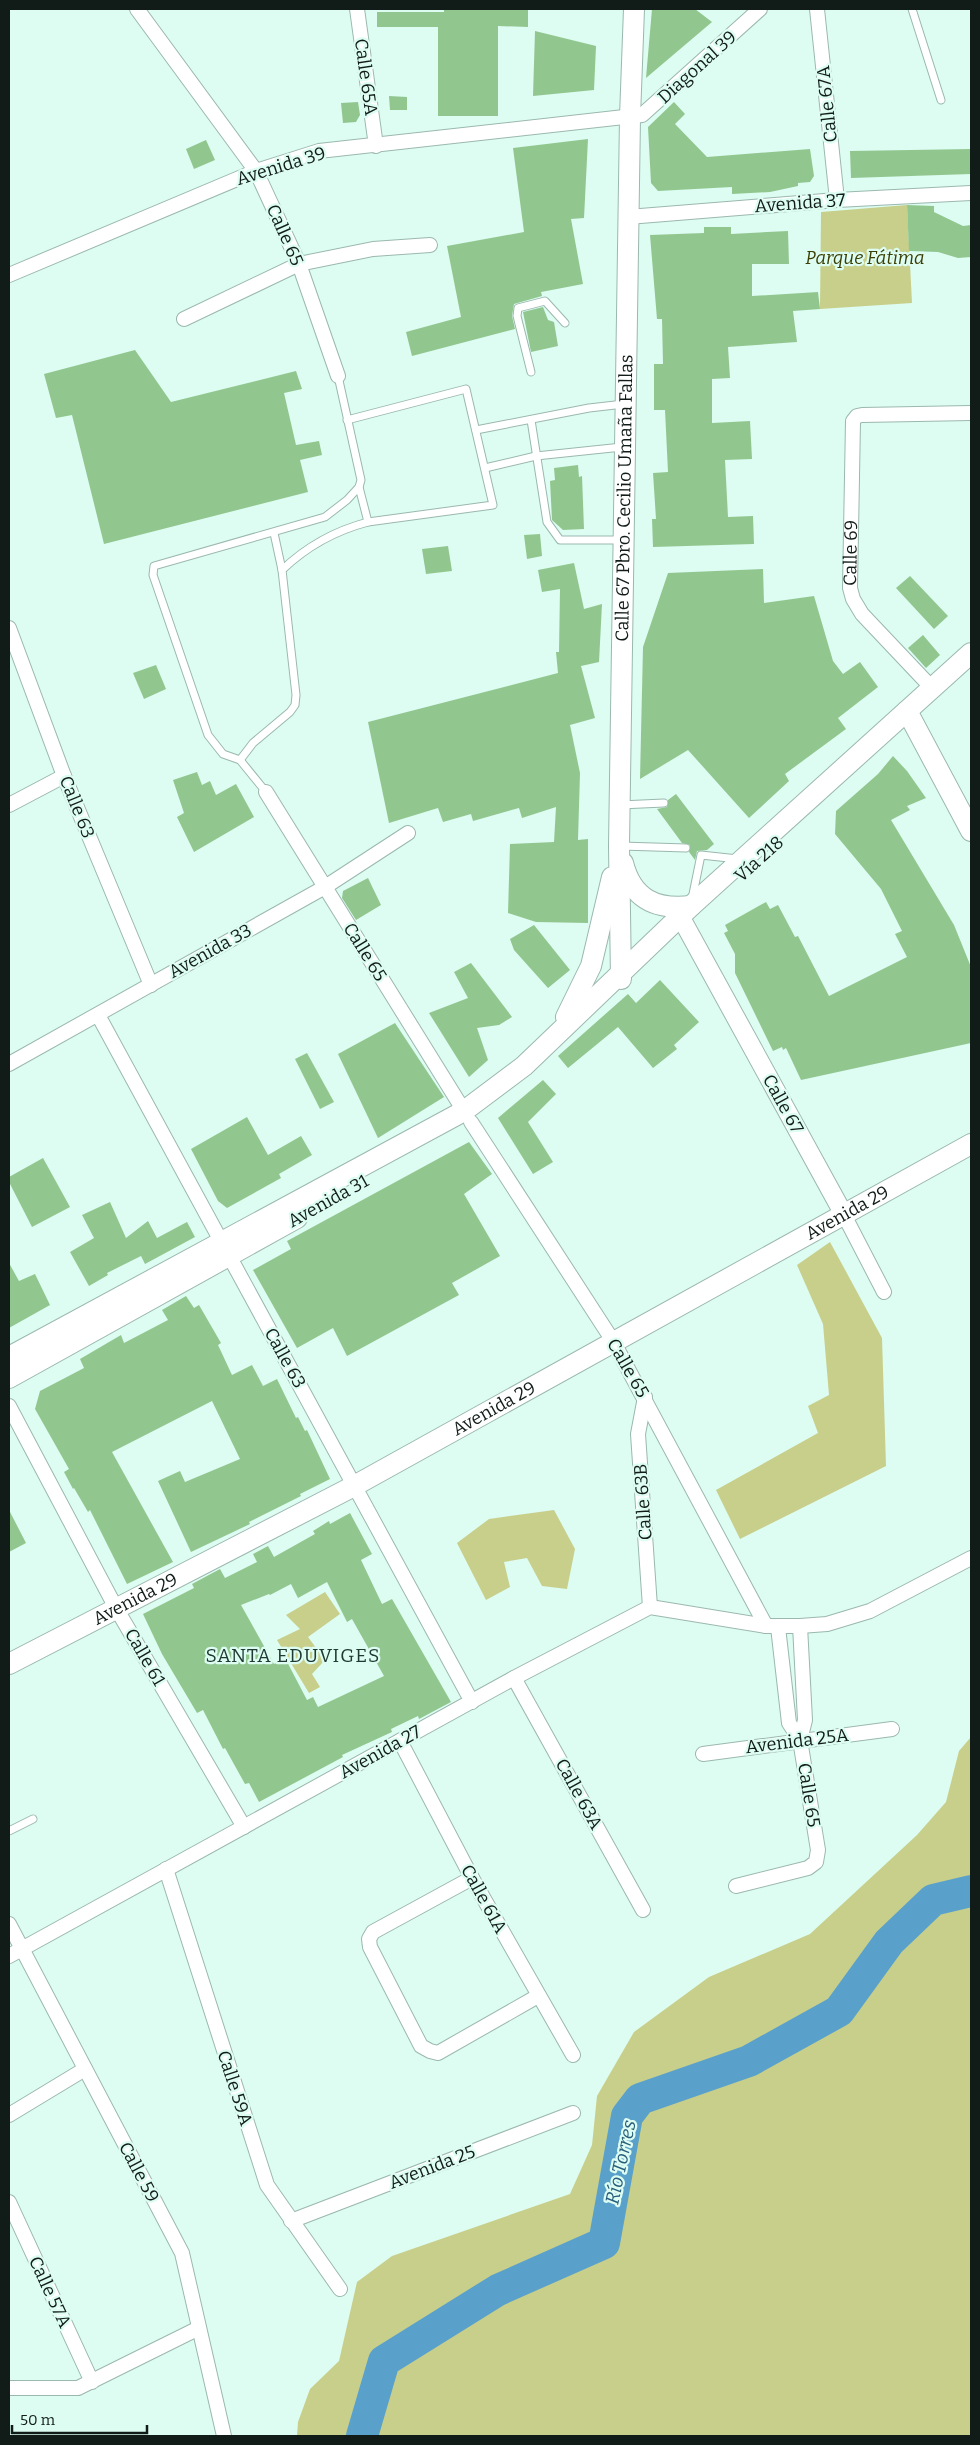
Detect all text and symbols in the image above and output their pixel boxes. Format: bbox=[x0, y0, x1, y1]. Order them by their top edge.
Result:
street label: Diagonal 39 bbox=[653, 26, 741, 108]
street label: Calle 65A bbox=[350, 37, 382, 117]
street label: Calle 67A bbox=[812, 64, 842, 143]
street label: Avenida 39 bbox=[234, 142, 328, 190]
street label: Avenida 37 bbox=[754, 189, 846, 217]
street label: Calle 65 bbox=[262, 201, 308, 269]
park label: Parque Fátima bbox=[805, 247, 925, 269]
street label: Calle 67 Pbro. Cecilio Umaña Fallas bbox=[611, 354, 637, 642]
street label: Calle 69 bbox=[839, 520, 862, 586]
street label: Calle 63 bbox=[55, 773, 99, 841]
street label: Vía 218 bbox=[730, 831, 788, 887]
street label: Avenida 33 bbox=[165, 919, 255, 983]
street label: Calle 65 bbox=[339, 919, 391, 985]
street label: Calle 67 bbox=[758, 1071, 808, 1137]
street label: Avenida 31 bbox=[284, 1169, 373, 1232]
street label: Avenida 29 bbox=[802, 1181, 893, 1245]
street label: Calle 63 bbox=[260, 1324, 310, 1392]
street label: Calle 65 bbox=[602, 1334, 654, 1402]
street label: Avenida 29 bbox=[448, 1377, 539, 1440]
street label: Calle 63B bbox=[629, 1463, 657, 1541]
street label: Avenida 29 bbox=[89, 1568, 181, 1630]
street label: Calle 61 bbox=[120, 1624, 171, 1690]
district label: SANTA EDUVIGES bbox=[205, 1644, 381, 1667]
street label: Avenida 27 bbox=[335, 1721, 425, 1783]
street label: Avenida 25A bbox=[744, 1724, 850, 1758]
street label: Calle 63A bbox=[551, 1755, 608, 1833]
street label: Calle 65 bbox=[793, 1761, 825, 1829]
street label: Calle 61A bbox=[456, 1861, 512, 1937]
street label: Calle 59A bbox=[213, 2048, 258, 2129]
water label: Río Torres bbox=[600, 2118, 641, 2206]
street label: Calle 59 bbox=[114, 2138, 164, 2206]
street label: Avenida 25 bbox=[386, 2140, 478, 2194]
street label: Calle 57A bbox=[24, 2253, 76, 2331]
scale bar bbox=[12, 2402, 148, 2434]
text: 50 m bbox=[20, 2411, 56, 2429]

